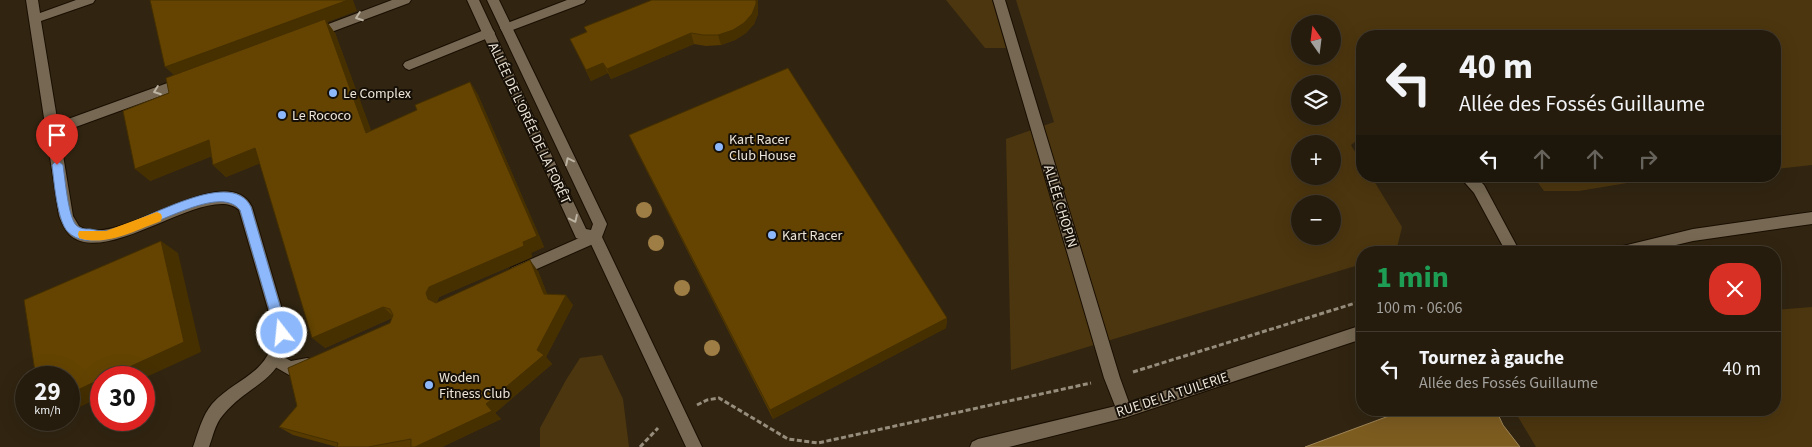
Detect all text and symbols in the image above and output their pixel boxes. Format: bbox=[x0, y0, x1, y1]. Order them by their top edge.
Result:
one-way arrow bbox=[355, 11, 364, 21]
north arrow bbox=[1291, 15, 1341, 65]
map controls bbox=[1291, 15, 1341, 245]
street label: ALLÉE DE L'ORÉE DE LA FORÊT bbox=[483, 39, 576, 208]
text: 40 m bbox=[1459, 42, 1533, 92]
icon: left bbox=[1376, 50, 1441, 115]
button: layers bbox=[1291, 75, 1341, 125]
place label: Le Complex bbox=[343, 84, 412, 104]
one-way arrow bbox=[154, 85, 162, 95]
marker: Le Complex bbox=[327, 87, 339, 99]
text: Allée des Fossés Guillaume bbox=[1459, 88, 1705, 120]
place label: Le Rococo bbox=[292, 106, 351, 126]
marker: Le Rococo bbox=[276, 109, 288, 121]
pin bbox=[36, 114, 78, 165]
icon: arrive bbox=[43, 121, 71, 149]
place label: Kart Racer Club House bbox=[729, 130, 796, 166]
button: + bbox=[1291, 135, 1341, 185]
marker: Kart Racer Club House bbox=[713, 141, 725, 153]
icon: left bbox=[1475, 145, 1503, 173]
icon: ahead bbox=[1528, 145, 1556, 173]
icon: ahead bbox=[1581, 145, 1609, 173]
icon: right bbox=[1634, 145, 1662, 173]
one-way arrow bbox=[565, 157, 576, 166]
street label: ALLÉE CHOPIN bbox=[1038, 162, 1082, 250]
button: − bbox=[1291, 195, 1341, 245]
one-way arrow bbox=[568, 214, 579, 223]
place label: Kart Racer bbox=[782, 226, 843, 246]
marker: Kart Racer bbox=[766, 229, 778, 241]
text: 1 min bbox=[1376, 256, 1449, 299]
button: close bbox=[1709, 263, 1761, 315]
text: 100 m · 06:06 bbox=[1376, 297, 1463, 319]
position arrow bbox=[255, 306, 307, 358]
text: Tournez à gauche bbox=[1419, 345, 1564, 372]
icon: left bbox=[1376, 355, 1404, 383]
text: 40 m bbox=[1723, 356, 1761, 383]
speed limit sign: 30 bbox=[90, 366, 155, 431]
street label: RUE DE LA TUILERIE bbox=[1114, 367, 1231, 422]
place label: Woden Fitness Club bbox=[439, 368, 510, 404]
text: Allée des Fossés Guillaume bbox=[1419, 372, 1598, 394]
text: 29 bbox=[34, 374, 61, 410]
marker: Woden Fitness Club bbox=[423, 379, 435, 391]
text: km/h bbox=[34, 402, 61, 419]

